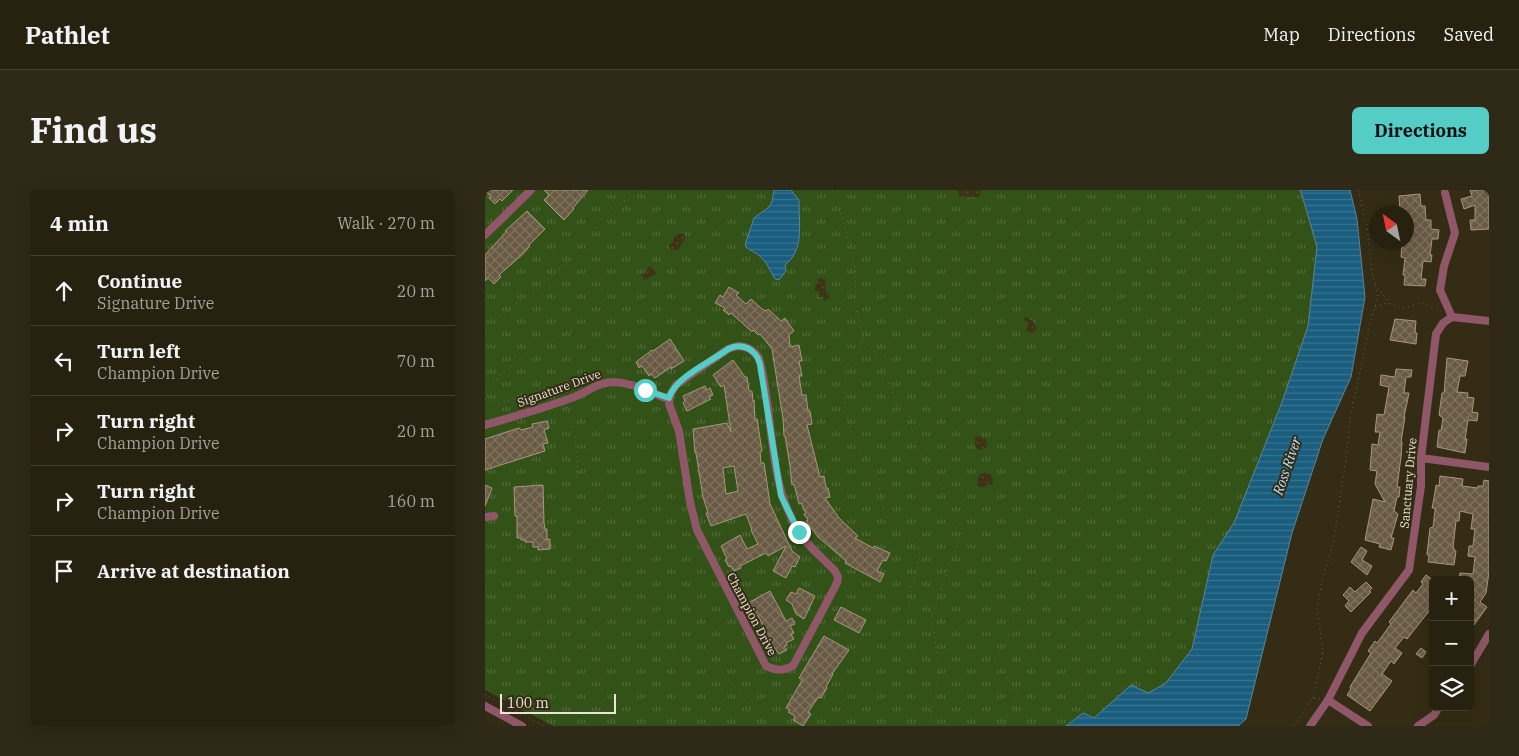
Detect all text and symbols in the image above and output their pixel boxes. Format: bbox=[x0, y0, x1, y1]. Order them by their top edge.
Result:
text: Pathlet bbox=[25, 19, 110, 51]
text: Map bbox=[1263, 23, 1300, 46]
text: Directions bbox=[1328, 23, 1416, 46]
text: Saved bbox=[1444, 23, 1494, 46]
text: Find us bbox=[30, 107, 157, 153]
button: Directions bbox=[1352, 107, 1489, 154]
north arrow bbox=[1369, 205, 1414, 250]
text: 4 min bbox=[50, 209, 109, 237]
text: Walk · 270 m bbox=[337, 213, 435, 233]
text: Continue bbox=[97, 269, 182, 293]
icon: ahead bbox=[50, 277, 78, 305]
text: 20 m bbox=[397, 281, 435, 301]
text: Signature Drive bbox=[97, 293, 214, 313]
text: Turn left bbox=[97, 339, 180, 363]
icon: left bbox=[50, 347, 78, 375]
text: 70 m bbox=[397, 351, 435, 371]
text: Champion Drive bbox=[97, 363, 220, 383]
street label: Signature Drive bbox=[515, 366, 603, 410]
route start bbox=[634, 379, 657, 402]
text: Turn right bbox=[97, 409, 195, 433]
icon: right bbox=[50, 417, 78, 445]
text: 20 m bbox=[397, 421, 435, 441]
text: Champion Drive bbox=[97, 433, 220, 453]
water label: Ross River bbox=[1268, 434, 1306, 498]
street label: Sanctuary Drive bbox=[1397, 437, 1419, 529]
text: Turn right bbox=[97, 479, 195, 503]
icon: right bbox=[50, 487, 78, 515]
text: 160 m bbox=[387, 491, 435, 511]
text: Champion Drive bbox=[97, 503, 220, 523]
route end bbox=[788, 521, 811, 544]
icon: arrive bbox=[50, 557, 78, 585]
text: Arrive at destination bbox=[97, 559, 290, 583]
street label: Champion Drive bbox=[724, 570, 780, 658]
map controls bbox=[1429, 576, 1474, 711]
button: + bbox=[1429, 576, 1474, 621]
button: − bbox=[1429, 621, 1474, 666]
button: layers bbox=[1429, 666, 1474, 711]
scale bar bbox=[500, 691, 616, 714]
text: 100 m bbox=[507, 694, 549, 712]

